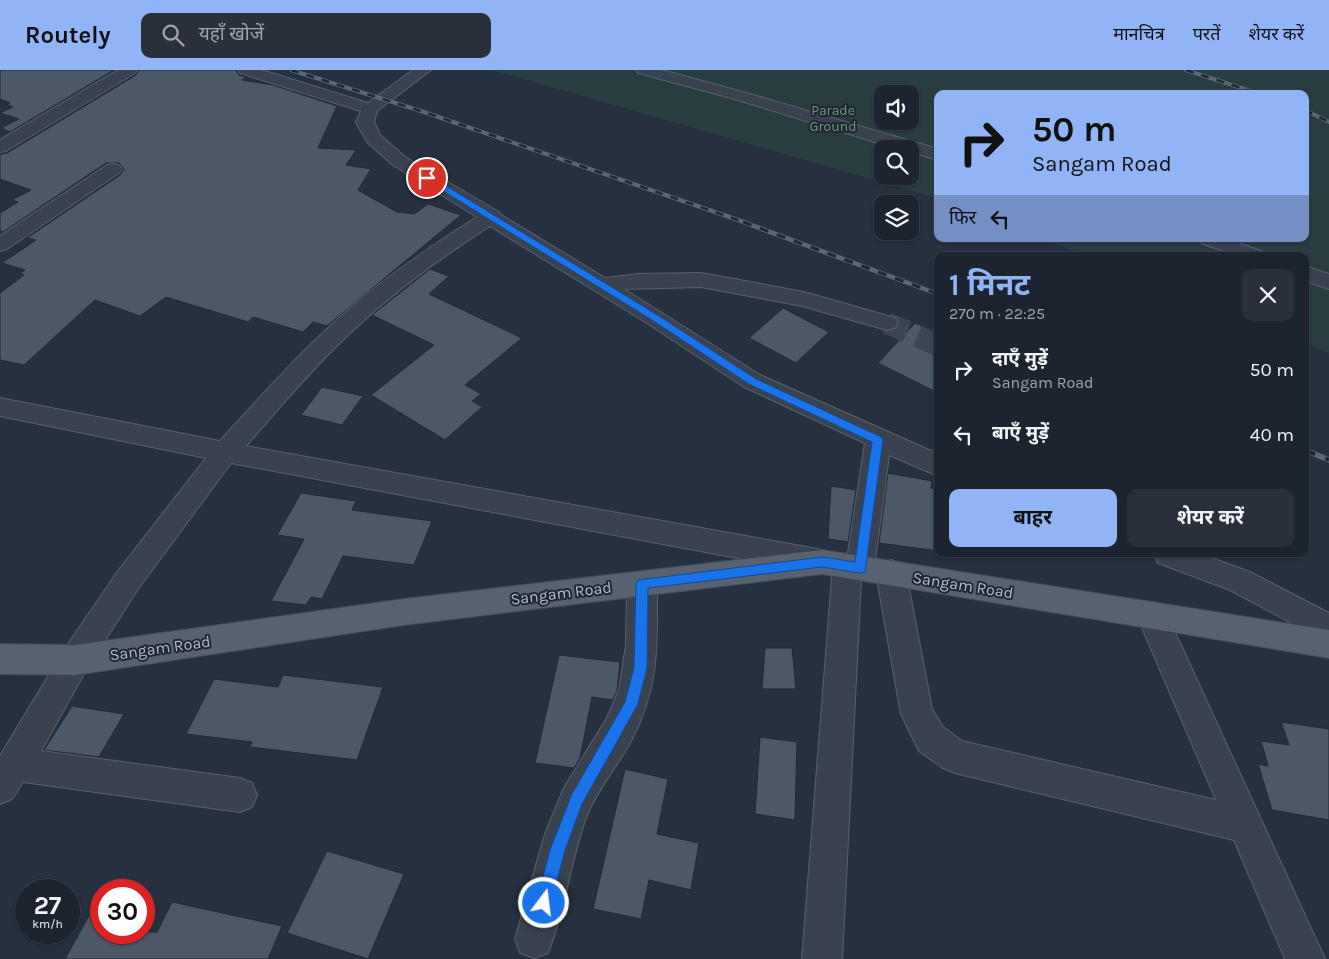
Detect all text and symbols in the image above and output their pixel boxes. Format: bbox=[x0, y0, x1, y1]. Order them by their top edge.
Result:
search box bbox=[141, 13, 491, 58]
text: Routely bbox=[25, 21, 111, 49]
icon: search bbox=[159, 21, 187, 49]
text: यहाँ खोजें bbox=[199, 23, 264, 45]
text: मानचित्र bbox=[1113, 23, 1165, 45]
text: परतें bbox=[1193, 23, 1220, 45]
text: शेयर करें bbox=[1248, 23, 1304, 45]
map controls bbox=[874, 85, 919, 240]
button: sound bbox=[874, 85, 919, 130]
park label: Parade Ground bbox=[810, 102, 856, 135]
text: 50 m bbox=[1032, 109, 1117, 150]
icon: right bbox=[949, 110, 1014, 175]
button: search bbox=[874, 140, 919, 185]
text: Sangam Road bbox=[1032, 151, 1172, 177]
pin bbox=[406, 157, 448, 199]
icon: arrive bbox=[413, 164, 441, 192]
button: layers bbox=[874, 195, 919, 240]
icon: left bbox=[986, 205, 1014, 233]
text: फिर bbox=[949, 207, 976, 229]
text: 1 मिनट bbox=[949, 267, 1030, 303]
button: close bbox=[1242, 269, 1294, 321]
text: 270 m · 22:25 bbox=[949, 304, 1045, 323]
text: दाएँ मुड़ें bbox=[992, 348, 1048, 370]
icon: right bbox=[949, 356, 977, 384]
text: 50 m bbox=[1250, 359, 1294, 381]
text: Sangam Road bbox=[992, 373, 1094, 392]
icon: left bbox=[949, 421, 977, 449]
text: बाएँ मुड़ें bbox=[992, 422, 1049, 444]
text: 40 m bbox=[1250, 424, 1294, 446]
button: बाहर bbox=[949, 489, 1117, 547]
button: शेयर करें bbox=[1127, 489, 1294, 547]
street label: Sangam Road bbox=[911, 568, 1015, 602]
street label: Sangam Road bbox=[509, 577, 613, 609]
street label: Sangam Road bbox=[108, 632, 212, 664]
position arrow bbox=[517, 876, 569, 928]
speed limit sign: 30 bbox=[90, 879, 155, 944]
text: 27 bbox=[34, 891, 61, 920]
text: km/h bbox=[32, 917, 63, 931]

